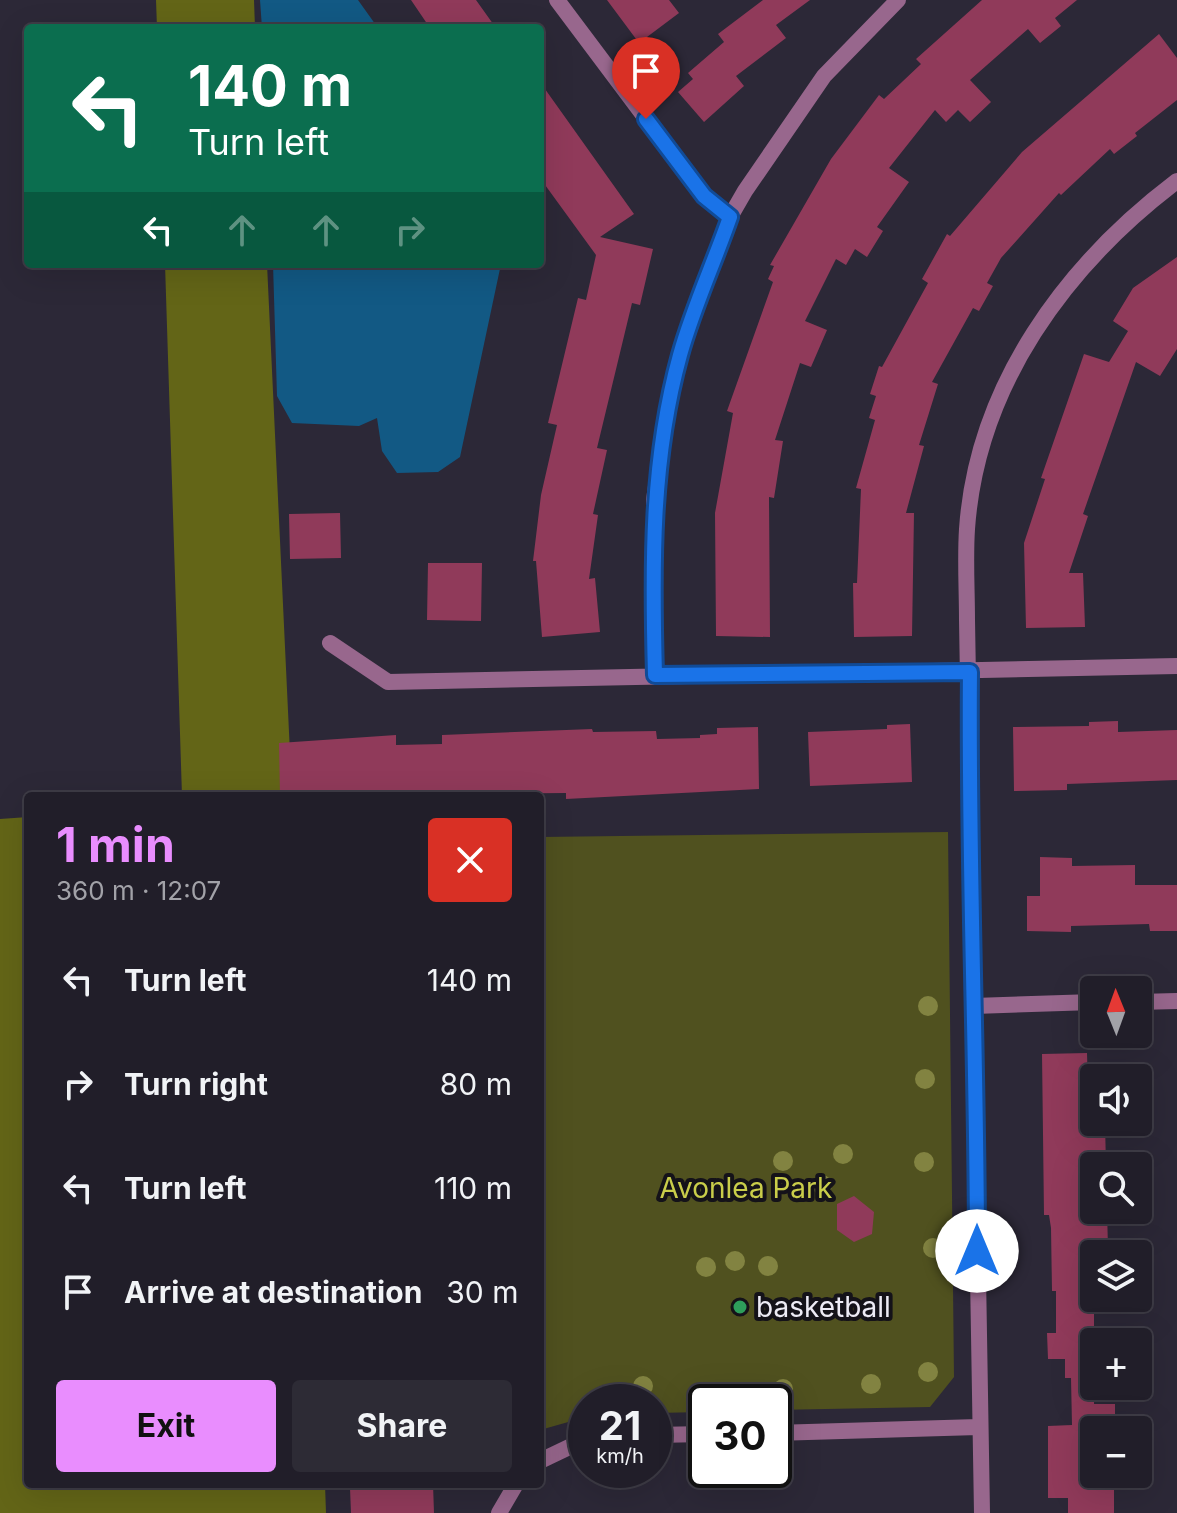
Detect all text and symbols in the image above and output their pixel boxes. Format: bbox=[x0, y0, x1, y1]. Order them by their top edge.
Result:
pin bbox=[612, 37, 680, 119]
icon: arrive bbox=[624, 49, 668, 93]
text: 140 m bbox=[188, 52, 352, 120]
icon: left bbox=[56, 56, 160, 160]
text: Turn left bbox=[188, 120, 329, 164]
icon: left bbox=[136, 208, 180, 252]
icon: ahead bbox=[220, 208, 264, 252]
icon: ahead bbox=[304, 208, 348, 252]
icon: right bbox=[388, 208, 432, 252]
text: 1 min bbox=[56, 815, 175, 874]
button: close bbox=[428, 818, 512, 902]
text: 360 m · 12:07 bbox=[56, 875, 221, 906]
icon: left bbox=[56, 958, 100, 1002]
text: Turn left bbox=[124, 962, 246, 998]
text: 140 m bbox=[427, 962, 512, 998]
north arrow bbox=[1080, 976, 1152, 1048]
map controls bbox=[1080, 976, 1152, 1488]
icon: right bbox=[56, 1062, 100, 1106]
button: sound bbox=[1080, 1064, 1152, 1136]
text: Turn right bbox=[124, 1066, 268, 1102]
text: 80 m bbox=[440, 1066, 512, 1102]
button: search bbox=[1080, 1152, 1152, 1224]
icon: left bbox=[56, 1166, 100, 1210]
text: Turn left bbox=[124, 1170, 246, 1206]
text: 110 m bbox=[434, 1170, 512, 1206]
park label: Avonlea Park bbox=[660, 1171, 832, 1205]
position arrow bbox=[935, 1209, 1019, 1293]
button: layers bbox=[1080, 1240, 1152, 1312]
icon: arrive bbox=[56, 1270, 100, 1314]
text: Arrive at destination bbox=[124, 1274, 422, 1310]
text: 30 m bbox=[446, 1274, 519, 1310]
place label: basketball bbox=[756, 1290, 891, 1324]
marker: basketball bbox=[731, 1298, 749, 1316]
button: + bbox=[1080, 1328, 1152, 1400]
button: Exit bbox=[56, 1380, 276, 1472]
button: Share bbox=[292, 1380, 512, 1472]
speed limit sign: 30 bbox=[688, 1384, 792, 1488]
text: 21 bbox=[599, 1401, 641, 1450]
button: − bbox=[1080, 1416, 1152, 1488]
text: km/h bbox=[596, 1444, 644, 1468]

